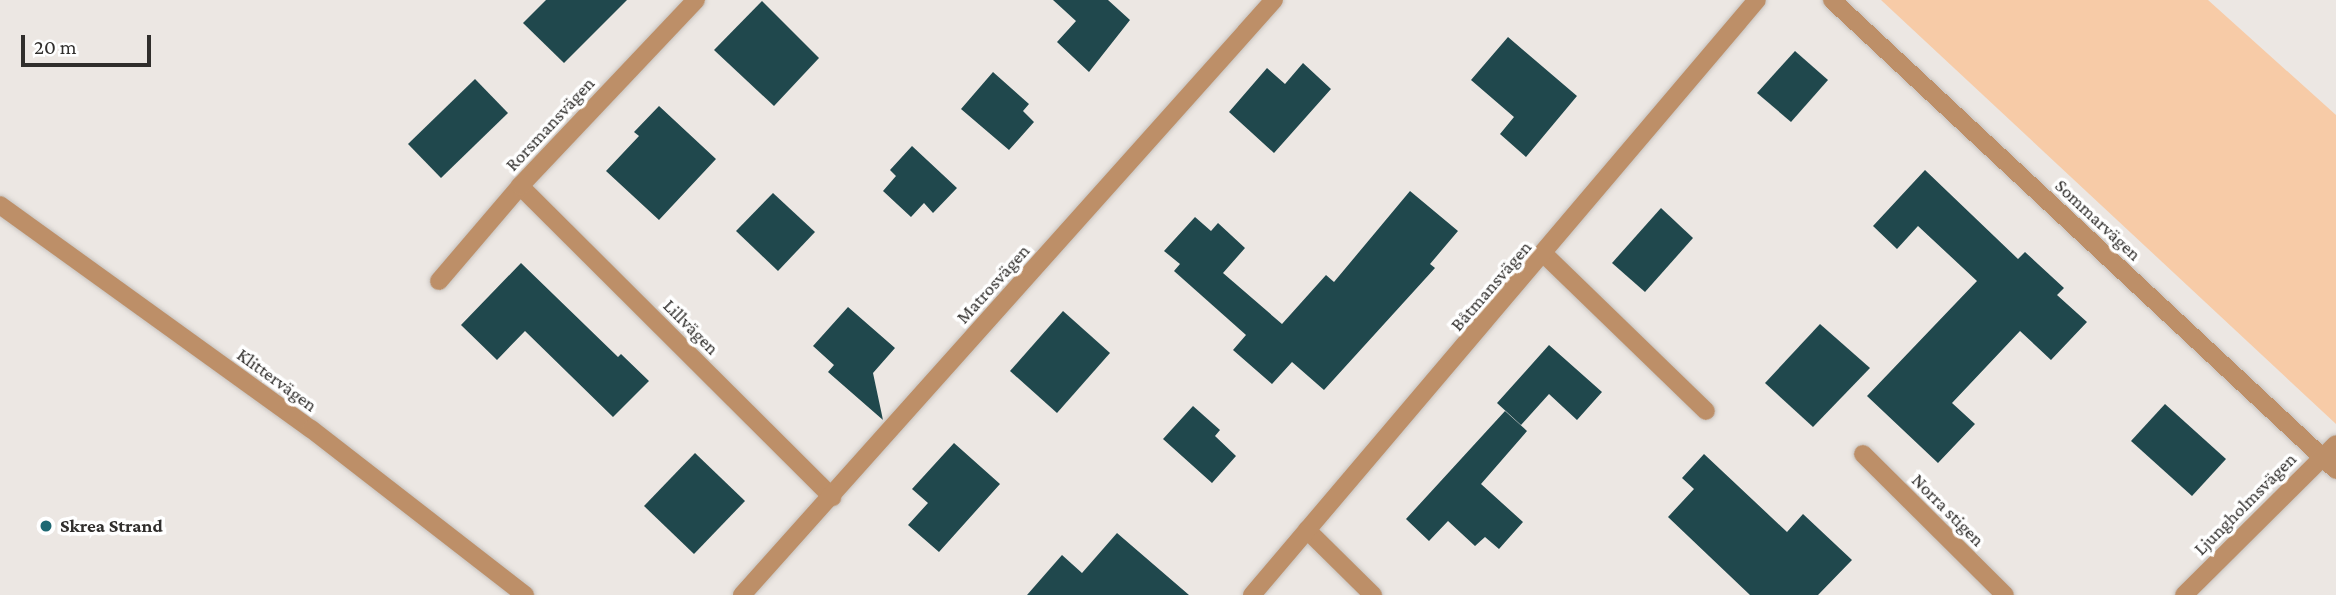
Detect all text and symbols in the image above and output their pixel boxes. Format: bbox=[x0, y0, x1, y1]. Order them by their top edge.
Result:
scale bar bbox=[24, 21, 154, 65]
text: 20 m bbox=[34, 35, 77, 59]
street label: Rorsmansvägen bbox=[501, 72, 599, 176]
street label: Sommarvägen bbox=[2050, 174, 2146, 266]
street label: Båtmansvägen bbox=[1446, 236, 1536, 336]
street label: Matrosvägen bbox=[951, 240, 1035, 328]
street label: Lillvägen bbox=[658, 294, 724, 360]
street label: Klittervägen bbox=[232, 343, 322, 417]
street label: Ljungholmsvägen bbox=[2189, 448, 2301, 560]
street label: Norra stigen bbox=[1907, 469, 1989, 551]
place label: Skrea Strand bbox=[60, 515, 163, 537]
marker: Skrea Strand bbox=[38, 518, 54, 534]

